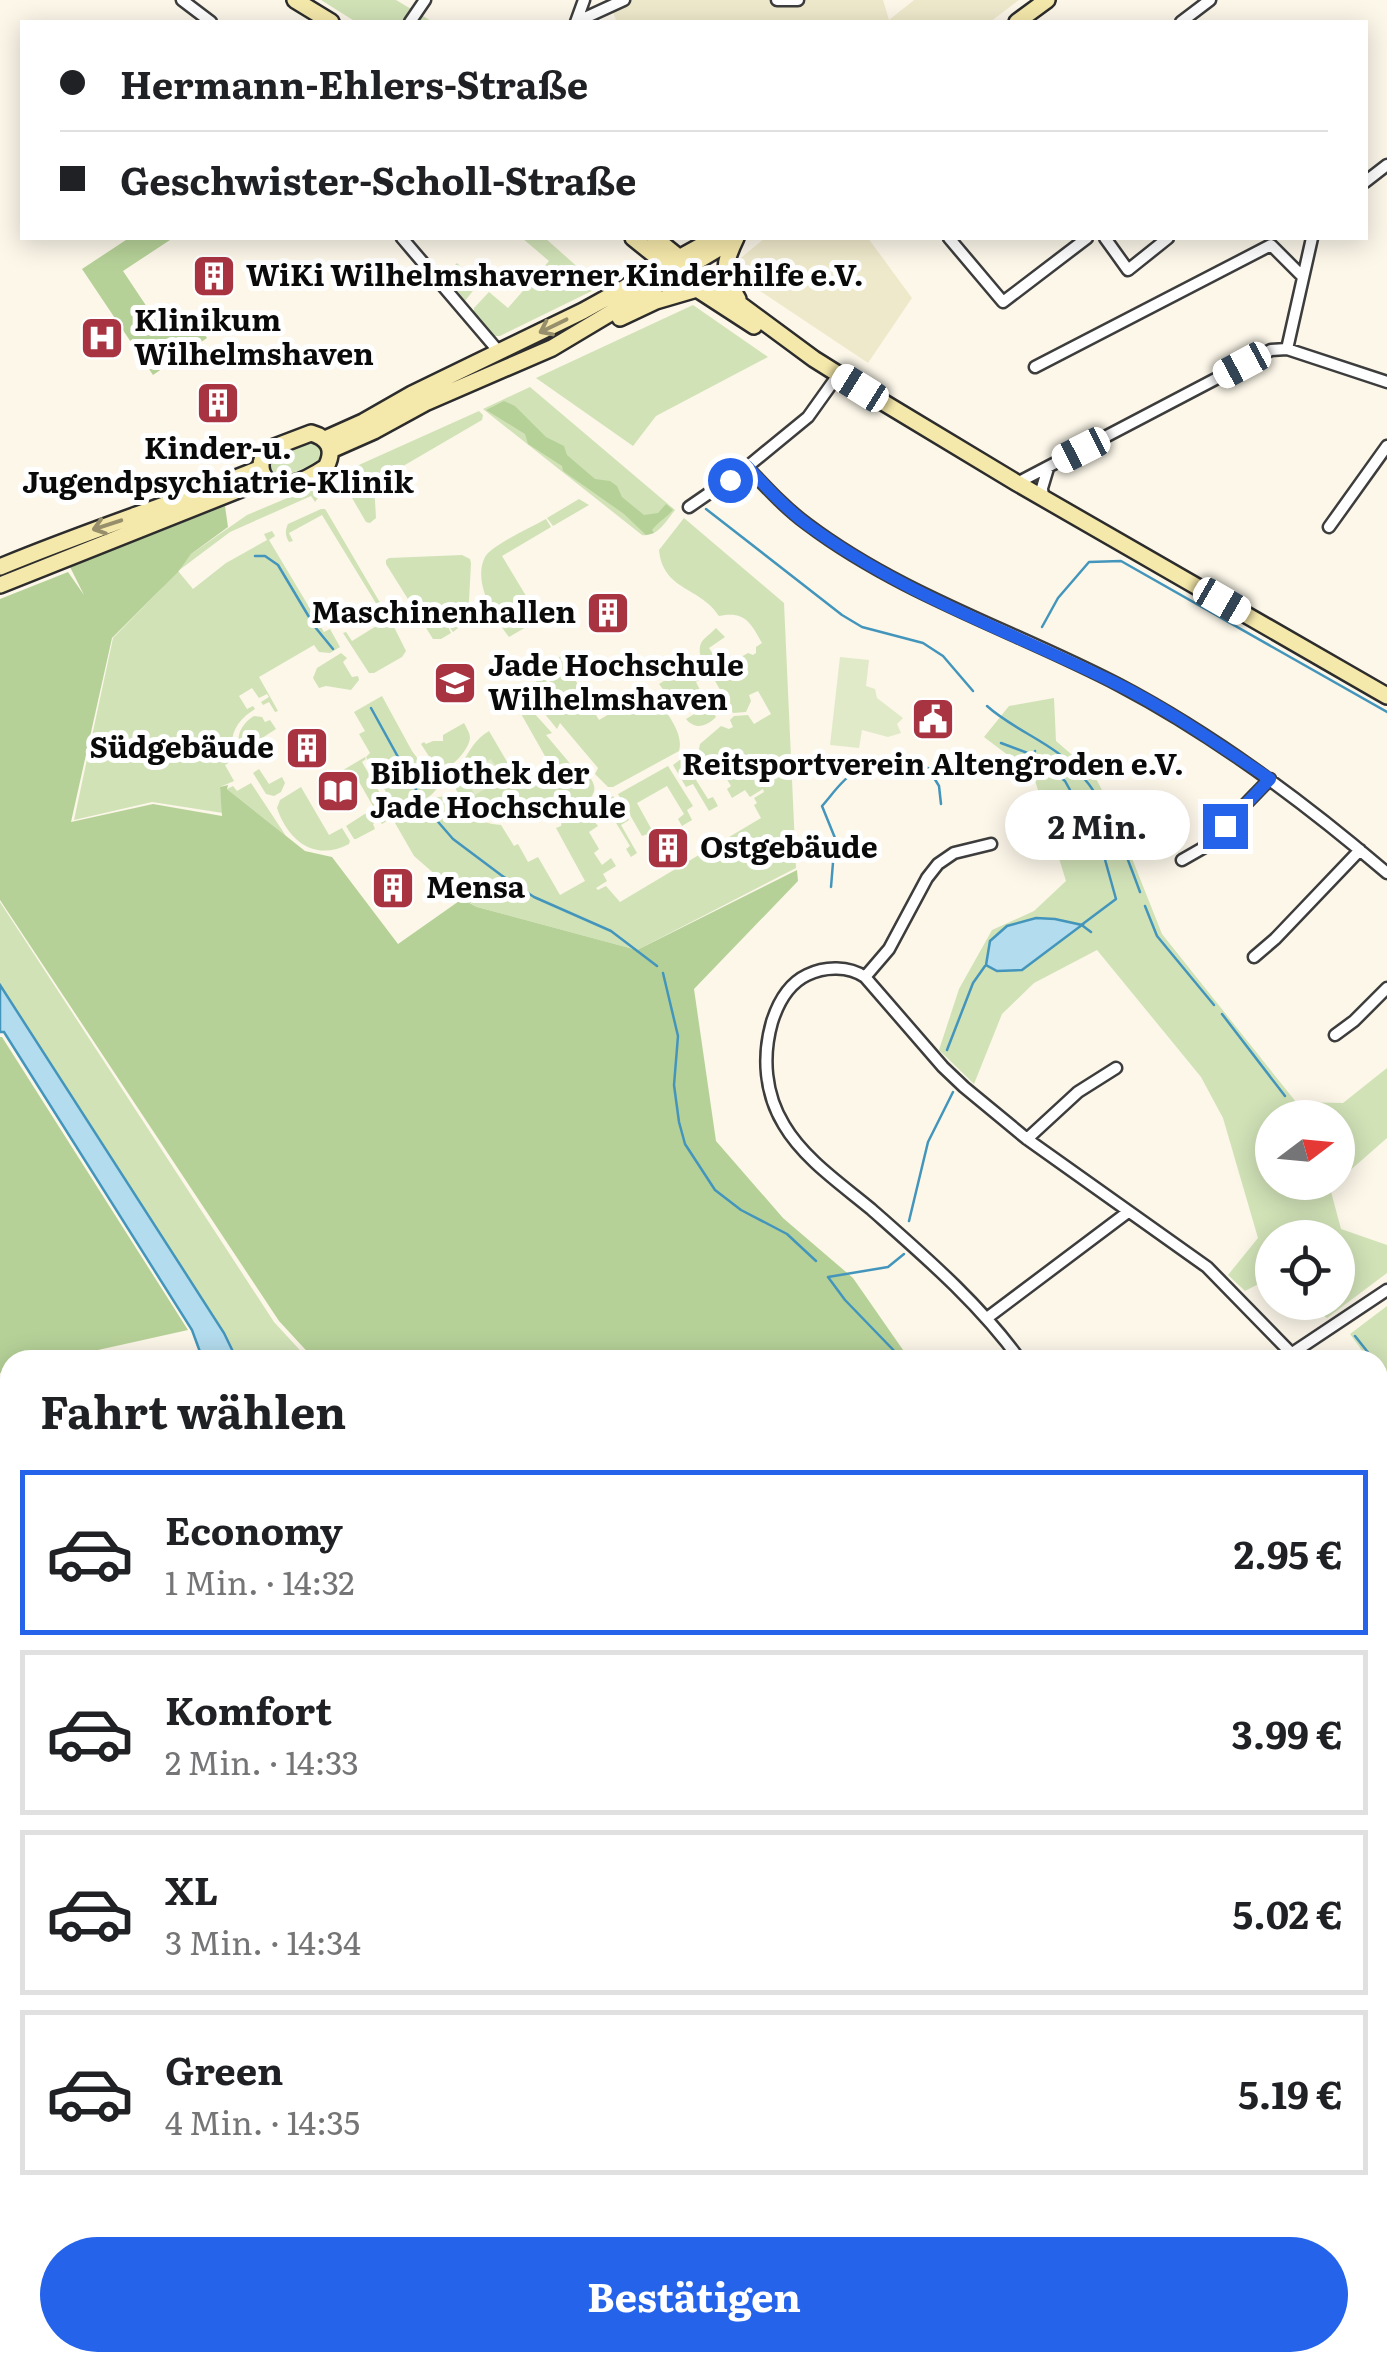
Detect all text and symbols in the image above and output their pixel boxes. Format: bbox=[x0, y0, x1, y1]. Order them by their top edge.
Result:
text: Hermann-Ehlers-Straße bbox=[120, 54, 588, 111]
text: Geschwister-Scholl-Straße bbox=[120, 150, 637, 207]
place label: WiKi Wilhelmshaverner Kinderhilfe e.V. bbox=[246, 251, 864, 295]
building icon: WiKi Wilhelmshaverner Kinderhilfe e.V. bbox=[191, 253, 237, 299]
place label: Klinikum Wilhelmshaven bbox=[134, 296, 374, 374]
hospital icon: Klinikum Wilhelmshaven bbox=[79, 315, 125, 361]
one-way arrow bbox=[539, 317, 569, 336]
car bbox=[1208, 338, 1276, 392]
car bbox=[827, 359, 893, 417]
building icon: Kinder-u. Jugendpsychiatrie-Klinik bbox=[195, 380, 241, 426]
car bbox=[1047, 423, 1115, 477]
place label: Kinder-u. Jugendpsychiatrie-Klinik bbox=[22, 424, 415, 502]
route start bbox=[708, 458, 753, 503]
one-way arrow bbox=[92, 518, 124, 536]
car bbox=[1189, 573, 1255, 629]
place label: Maschinenhallen bbox=[311, 588, 576, 632]
building icon: Maschinenhallen bbox=[585, 590, 631, 636]
place label: Jade Hochschule Wilhelmshaven bbox=[488, 641, 744, 719]
school or university icon: Jade Hochschule Wilhelmshaven bbox=[432, 660, 478, 706]
public building icon: Reitsportverein Altengroden e.V. bbox=[910, 696, 956, 742]
place label: Südgebäude bbox=[89, 723, 274, 767]
building icon: Südgebäude bbox=[284, 725, 330, 771]
place label: Reitsportverein Altengroden e.V. bbox=[682, 740, 1184, 784]
place label: Bibliothek der Jade Hochschule bbox=[370, 749, 626, 827]
library icon: Bibliothek der Jade Hochschule bbox=[315, 768, 361, 814]
callout: 2 Min. bbox=[1005, 791, 1190, 861]
text: 2 Min. bbox=[1048, 801, 1147, 849]
route end bbox=[1203, 804, 1248, 849]
place label: Ostgebäude bbox=[700, 823, 878, 867]
building icon: Ostgebäude bbox=[645, 825, 691, 871]
place label: Mensa bbox=[426, 863, 526, 907]
building icon: Mensa bbox=[370, 865, 416, 911]
north arrow bbox=[1255, 1100, 1355, 1200]
map controls bbox=[1255, 1100, 1355, 1320]
button: locate bbox=[1255, 1220, 1355, 1320]
text: Fahrt wählen bbox=[40, 1376, 346, 1443]
text: Economy bbox=[165, 1500, 343, 1557]
icon: car bbox=[45, 1508, 135, 1598]
text: 2.95 € bbox=[1234, 1524, 1343, 1581]
text: 1 Min. · 14:32 bbox=[165, 1557, 354, 1605]
text: Komfort bbox=[165, 1680, 332, 1737]
icon: car bbox=[45, 1688, 135, 1778]
text: 3.99 € bbox=[1231, 1704, 1343, 1761]
text: 2 Min. · 14:33 bbox=[165, 1737, 359, 1785]
text: XL bbox=[165, 1860, 218, 1917]
icon: car bbox=[45, 1868, 135, 1958]
text: 5.02 € bbox=[1233, 1884, 1343, 1941]
text: 3 Min. · 14:34 bbox=[165, 1917, 361, 1965]
text: Green bbox=[165, 2040, 283, 2097]
icon: car bbox=[45, 2048, 135, 2138]
text: 5.19 € bbox=[1238, 2064, 1343, 2121]
text: 4 Min. · 14:35 bbox=[165, 2097, 360, 2145]
button: Bestätigen bbox=[40, 2237, 1348, 2352]

